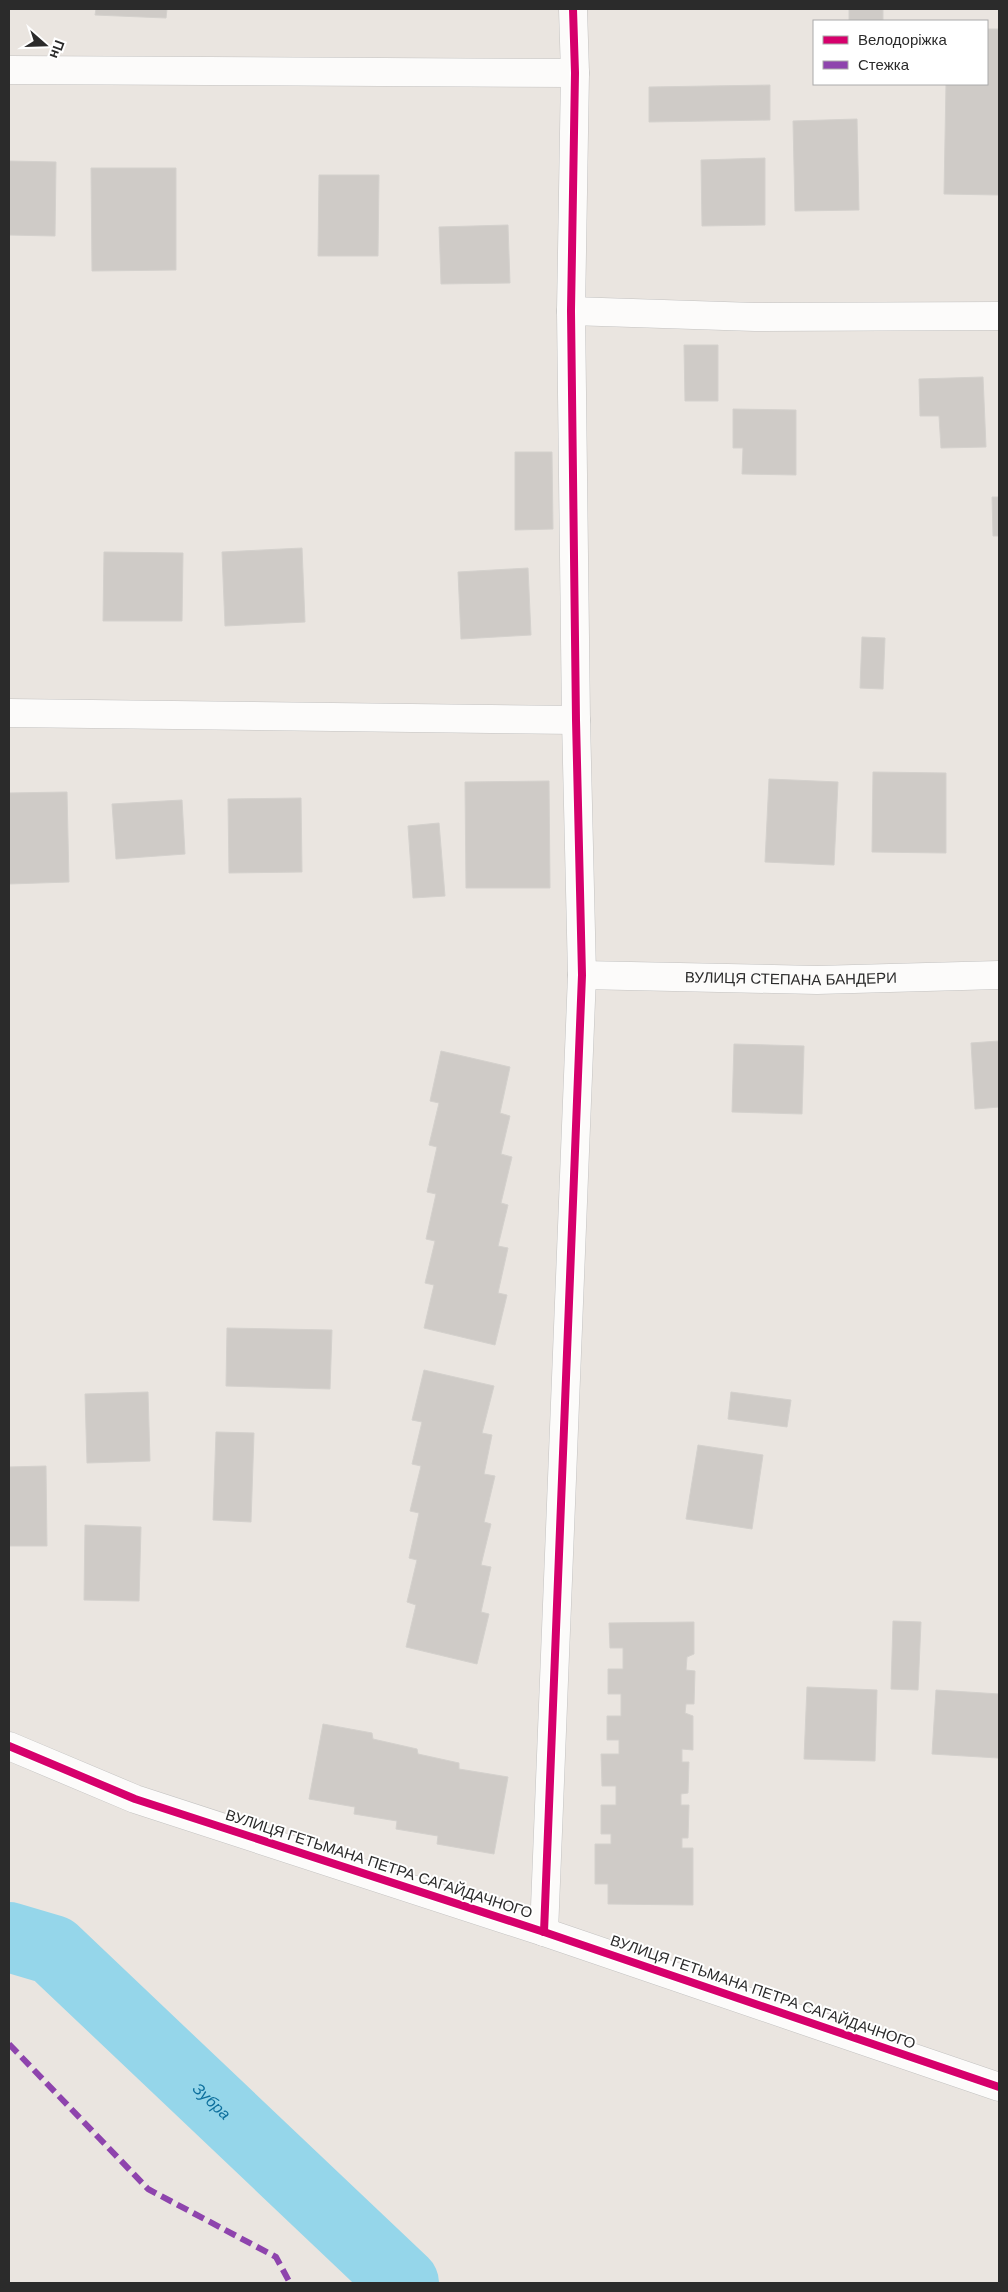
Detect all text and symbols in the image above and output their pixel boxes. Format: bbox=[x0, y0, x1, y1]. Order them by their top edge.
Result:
north arrow bbox=[20, 20, 70, 70]
legend bbox=[813, 20, 988, 85]
text: Велодоріжка bbox=[858, 31, 947, 48]
text: Пн bbox=[47, 38, 68, 61]
text: Стежка bbox=[858, 56, 910, 73]
street label: ВУЛИЦЯ СТЕПАНА БАНДЕРИ bbox=[685, 968, 897, 988]
street label: ВУЛИЦЯ ГЕТЬМАНА ПЕТРА САГАЙДАЧНОГО bbox=[224, 1806, 535, 1921]
street label: ВУЛИЦЯ ГЕТЬМАНА ПЕТРА САГАЙДАЧНОГО bbox=[608, 1931, 918, 2052]
water label: Зубра bbox=[189, 2080, 234, 2123]

